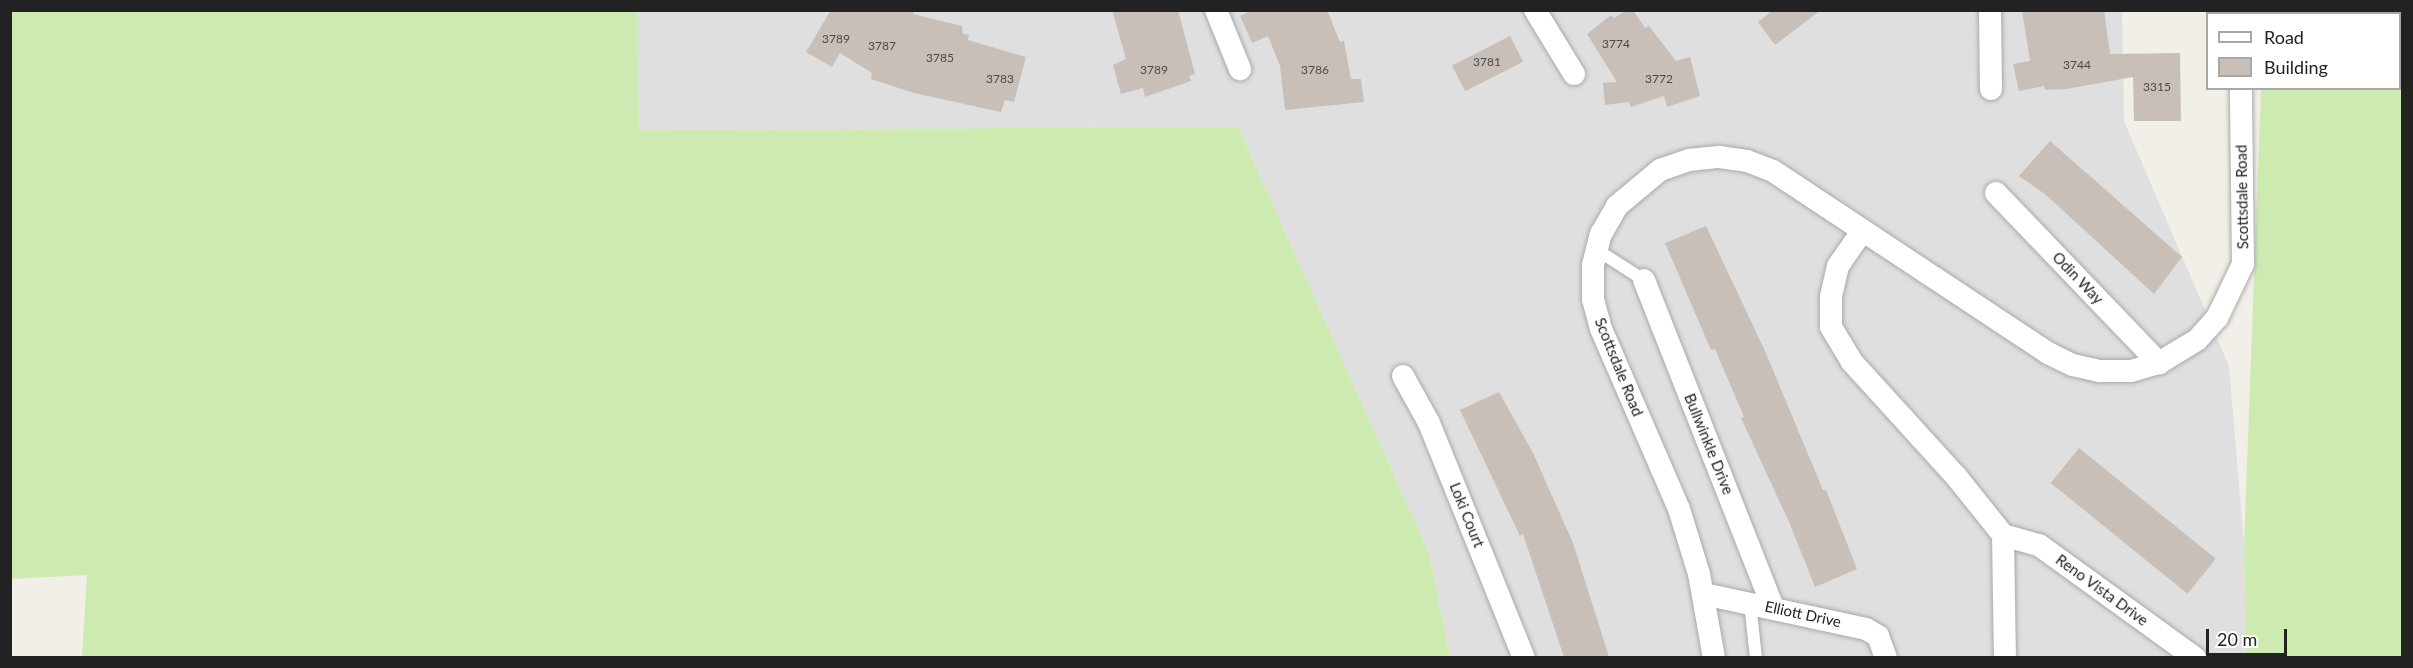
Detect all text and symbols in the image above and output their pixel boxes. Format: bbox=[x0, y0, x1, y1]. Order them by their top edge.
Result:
legend bbox=[2206, 12, 2401, 90]
text: Road bbox=[2264, 26, 2304, 48]
house number: 3789 bbox=[822, 32, 850, 46]
house number: 3774 bbox=[1602, 37, 1630, 51]
house number: 3787 bbox=[868, 39, 896, 53]
house number: 3785 bbox=[926, 51, 954, 65]
house number: 3781 bbox=[1473, 55, 1501, 69]
text: Building bbox=[2264, 56, 2328, 78]
house number: 3744 bbox=[2063, 58, 2091, 72]
house number: 3789 bbox=[1140, 63, 1168, 77]
house number: 3786 bbox=[1301, 63, 1329, 77]
house number: 3783 bbox=[986, 72, 1014, 86]
house number: 3772 bbox=[1645, 72, 1673, 86]
house number: 3315 bbox=[2143, 80, 2171, 94]
street label: Scottsdale Road bbox=[2232, 145, 2252, 249]
street label: Odin Way bbox=[2049, 248, 2107, 308]
street label: Scottsdale Road bbox=[1591, 315, 1647, 419]
street label: Bullwinkle Drive bbox=[1681, 391, 1737, 497]
street label: Loki Court bbox=[1446, 480, 1488, 550]
street label: Reno Vista Drive bbox=[2052, 550, 2152, 630]
street label: Elliott Drive bbox=[1763, 597, 1843, 631]
scale bar bbox=[2209, 617, 2290, 655]
text: 20 m bbox=[2217, 628, 2257, 650]

